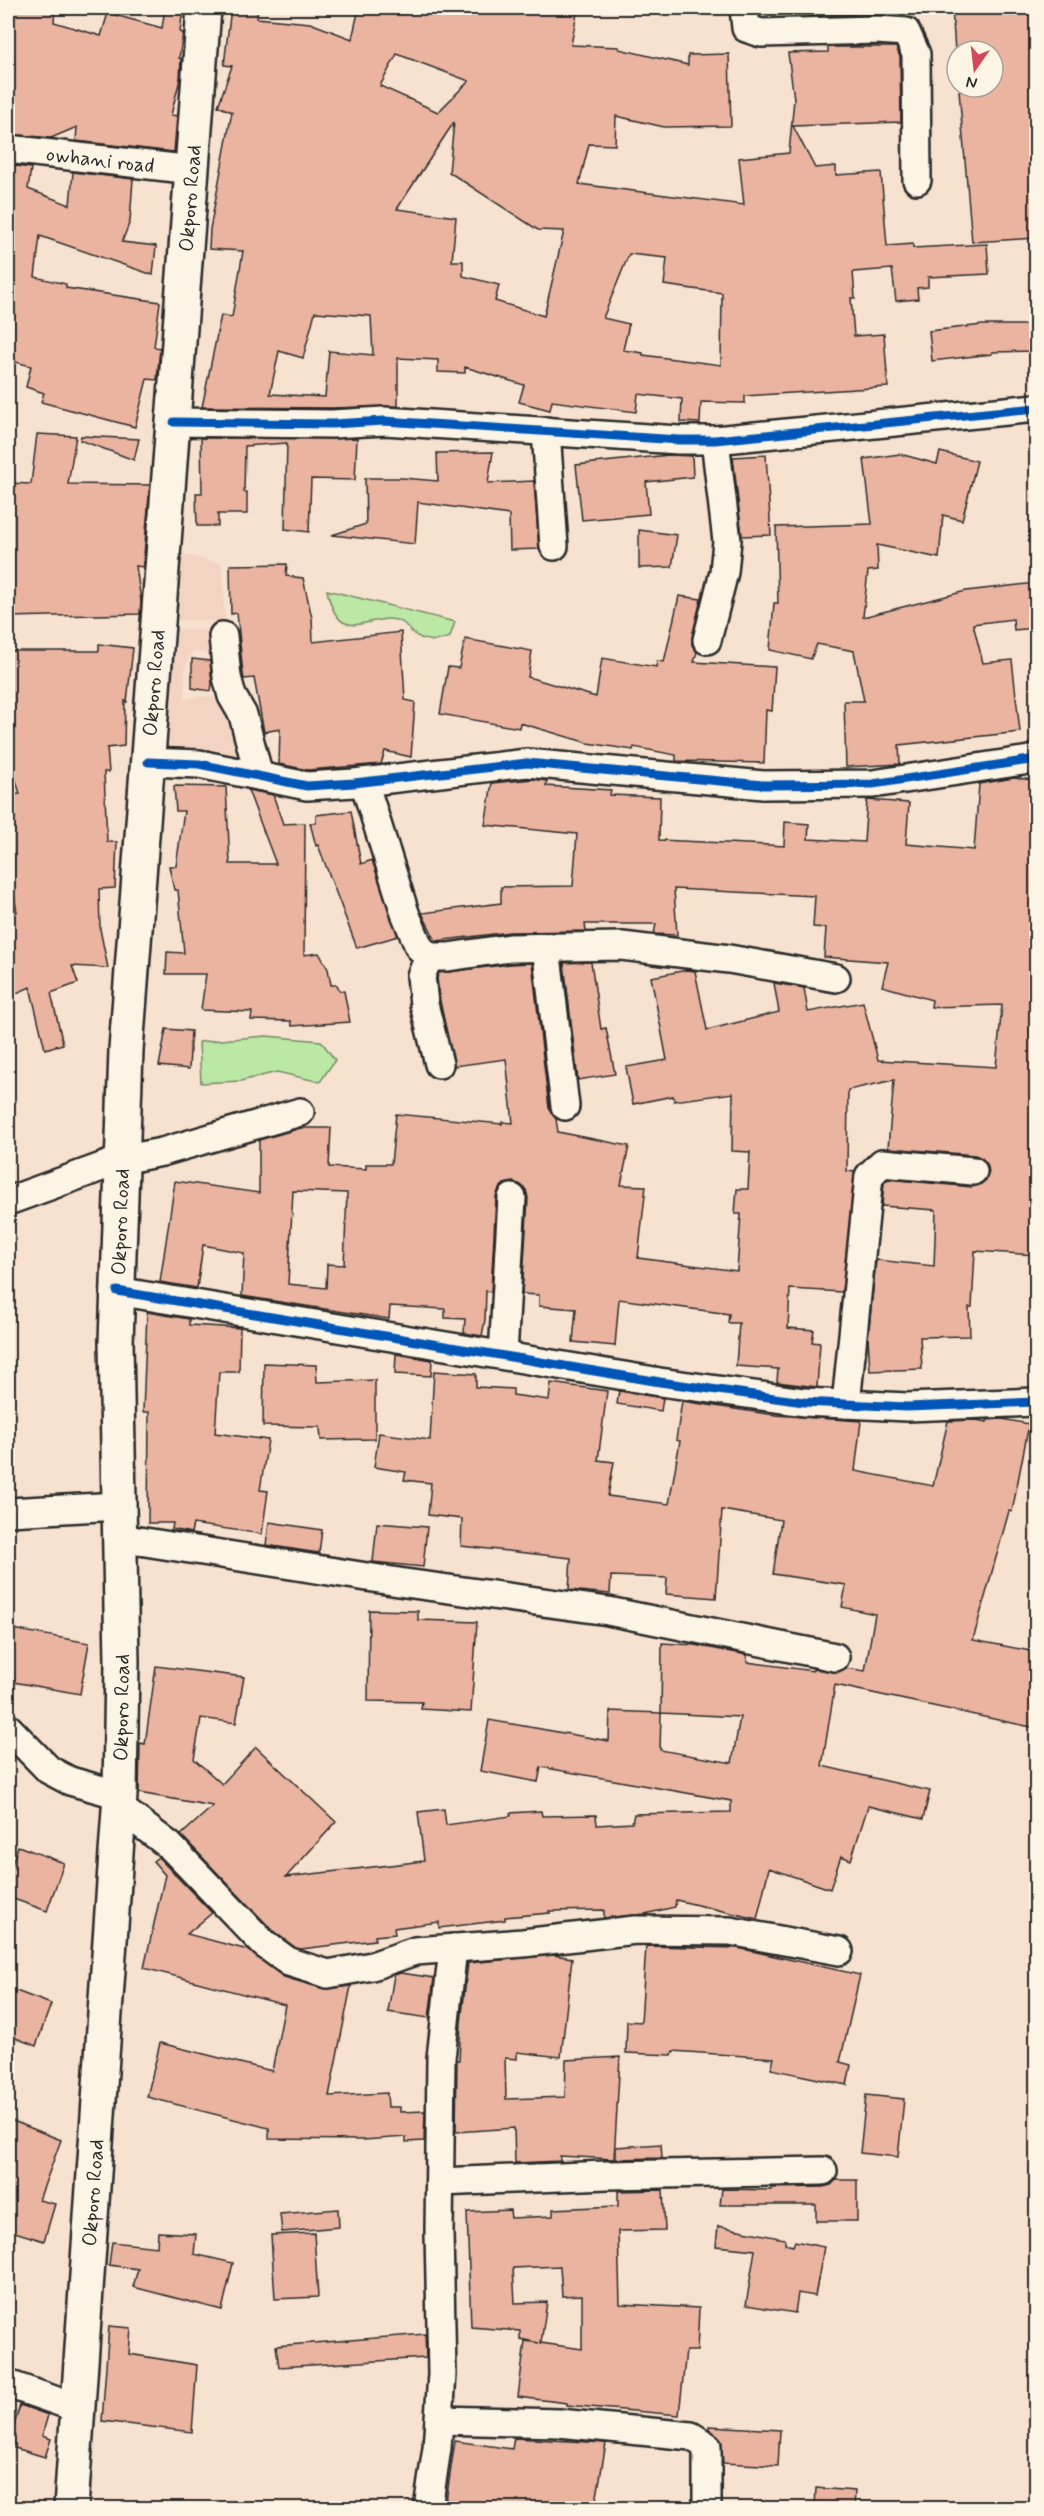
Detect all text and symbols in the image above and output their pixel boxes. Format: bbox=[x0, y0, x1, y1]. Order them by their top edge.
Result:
north arrow bbox=[945, 39, 1005, 99]
text: N bbox=[964, 71, 979, 94]
street label: owhani road bbox=[45, 140, 156, 181]
street label: Okporo Road bbox=[173, 144, 209, 253]
street label: Okporo Road bbox=[137, 629, 172, 737]
street label: Okporo Road bbox=[105, 1168, 137, 1276]
street label: Okporo Road bbox=[108, 1654, 137, 1761]
street label: Okporo Road bbox=[76, 2138, 111, 2247]

